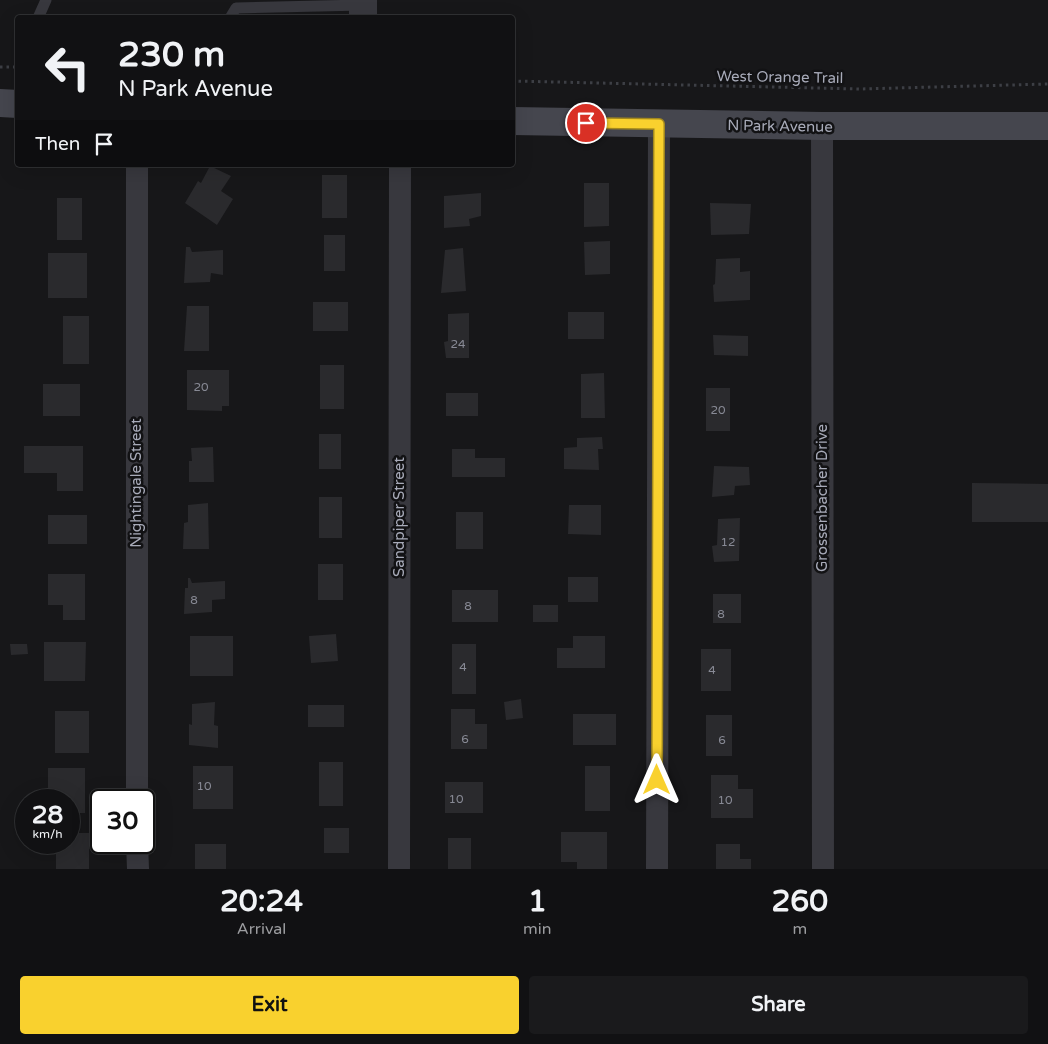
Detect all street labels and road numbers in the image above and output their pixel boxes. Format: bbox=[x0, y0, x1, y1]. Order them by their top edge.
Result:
street label: West Orange Trail bbox=[716, 67, 844, 87]
street label: N Park Avenue bbox=[727, 116, 833, 136]
street label: Nightingale Street bbox=[127, 418, 145, 548]
street label: Grossenbacher Drive bbox=[813, 424, 831, 572]
street label: Sandpiper Street bbox=[390, 457, 408, 577]

